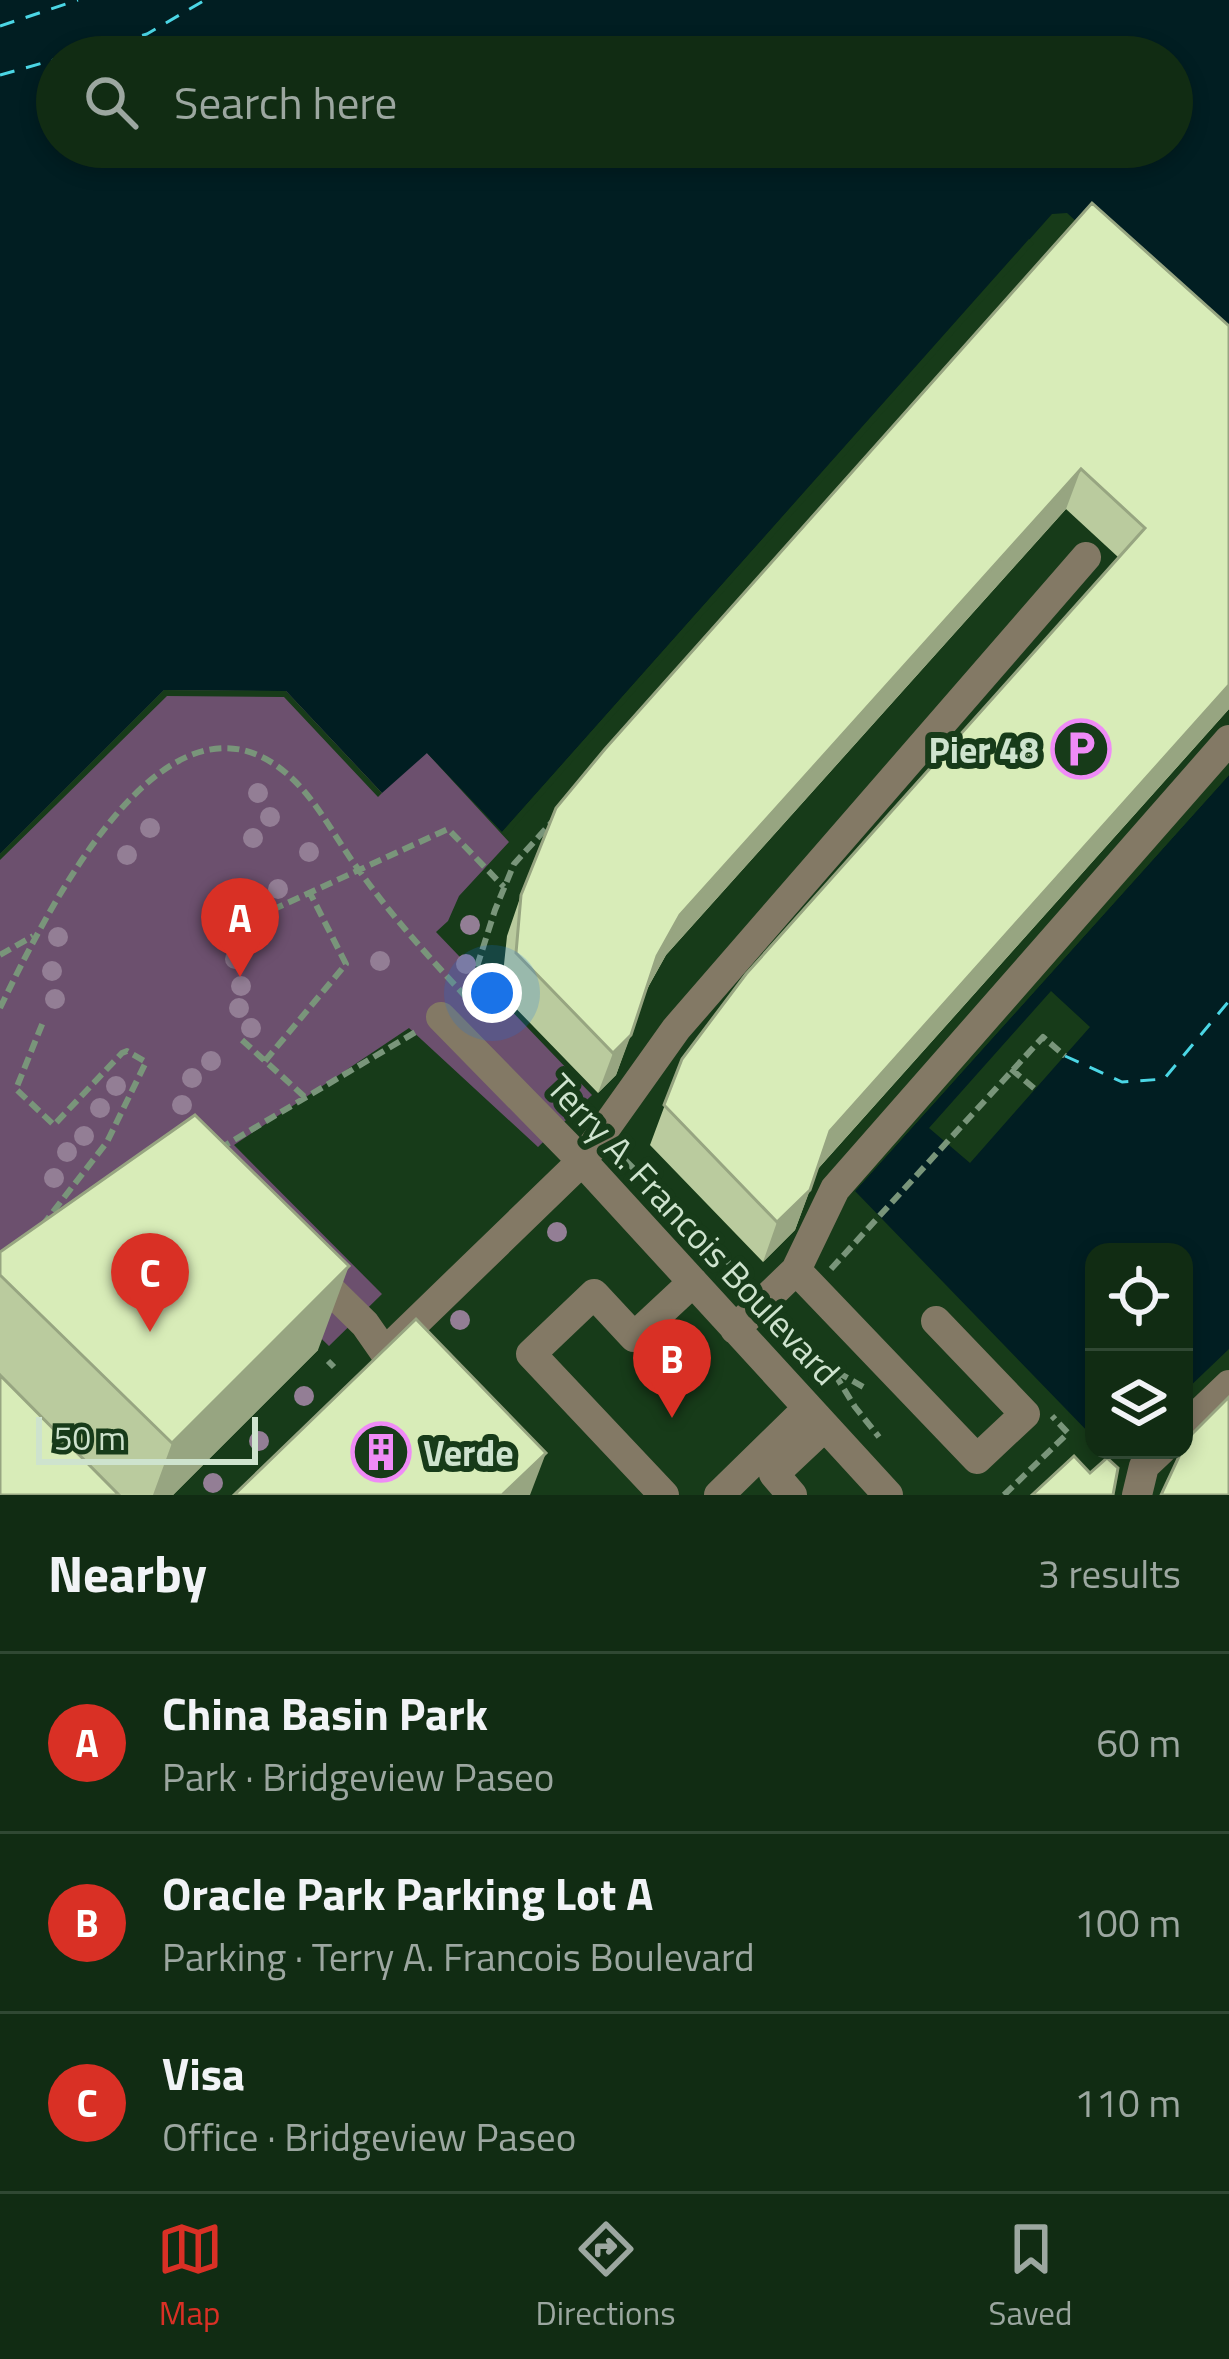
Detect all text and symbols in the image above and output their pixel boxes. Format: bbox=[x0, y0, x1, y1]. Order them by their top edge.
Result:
search box bbox=[36, 36, 1193, 168]
text: Search here bbox=[174, 68, 397, 136]
icon: search bbox=[78, 69, 144, 135]
parking icon: Pier 48 bbox=[1050, 718, 1112, 780]
place label: Pier 48 bbox=[929, 722, 1039, 777]
pin: A bbox=[201, 878, 279, 977]
your location bbox=[462, 963, 522, 1023]
street label: Terry A. Francois Boulevard bbox=[539, 1065, 849, 1393]
pin: C bbox=[111, 1233, 189, 1332]
map controls bbox=[1085, 1243, 1193, 1459]
button: locate bbox=[1085, 1243, 1193, 1351]
pin: B bbox=[633, 1319, 711, 1418]
button: layers bbox=[1085, 1351, 1193, 1459]
scale bar bbox=[36, 1411, 258, 1464]
text: 50 m bbox=[54, 1413, 126, 1463]
building icon: Verde bbox=[350, 1421, 412, 1483]
place label: Verde bbox=[423, 1425, 514, 1480]
text: Nearby bbox=[48, 1534, 207, 1612]
text: 3 results bbox=[1038, 1544, 1181, 1603]
text: China Basin Park bbox=[162, 1679, 488, 1747]
text: A bbox=[75, 1713, 99, 1772]
text: 60 m bbox=[1096, 1713, 1181, 1772]
text: Park · Bridgeview Paseo bbox=[162, 1747, 554, 1806]
text: Oracle Park Parking Lot A bbox=[162, 1859, 653, 1927]
text: B bbox=[75, 1893, 99, 1952]
text: 100 m bbox=[1074, 1893, 1181, 1952]
text: Parking · Terry A. Francois Boulevard bbox=[162, 1927, 755, 1986]
text: Visa bbox=[162, 2039, 245, 2107]
text: C bbox=[76, 2073, 98, 2132]
text: 110 m bbox=[1074, 2073, 1181, 2132]
text: Office · Bridgeview Paseo bbox=[162, 2107, 576, 2166]
tab: Map bbox=[157, 2216, 223, 2338]
tab: Directions bbox=[536, 2216, 676, 2338]
tab: Saved bbox=[989, 2216, 1072, 2338]

